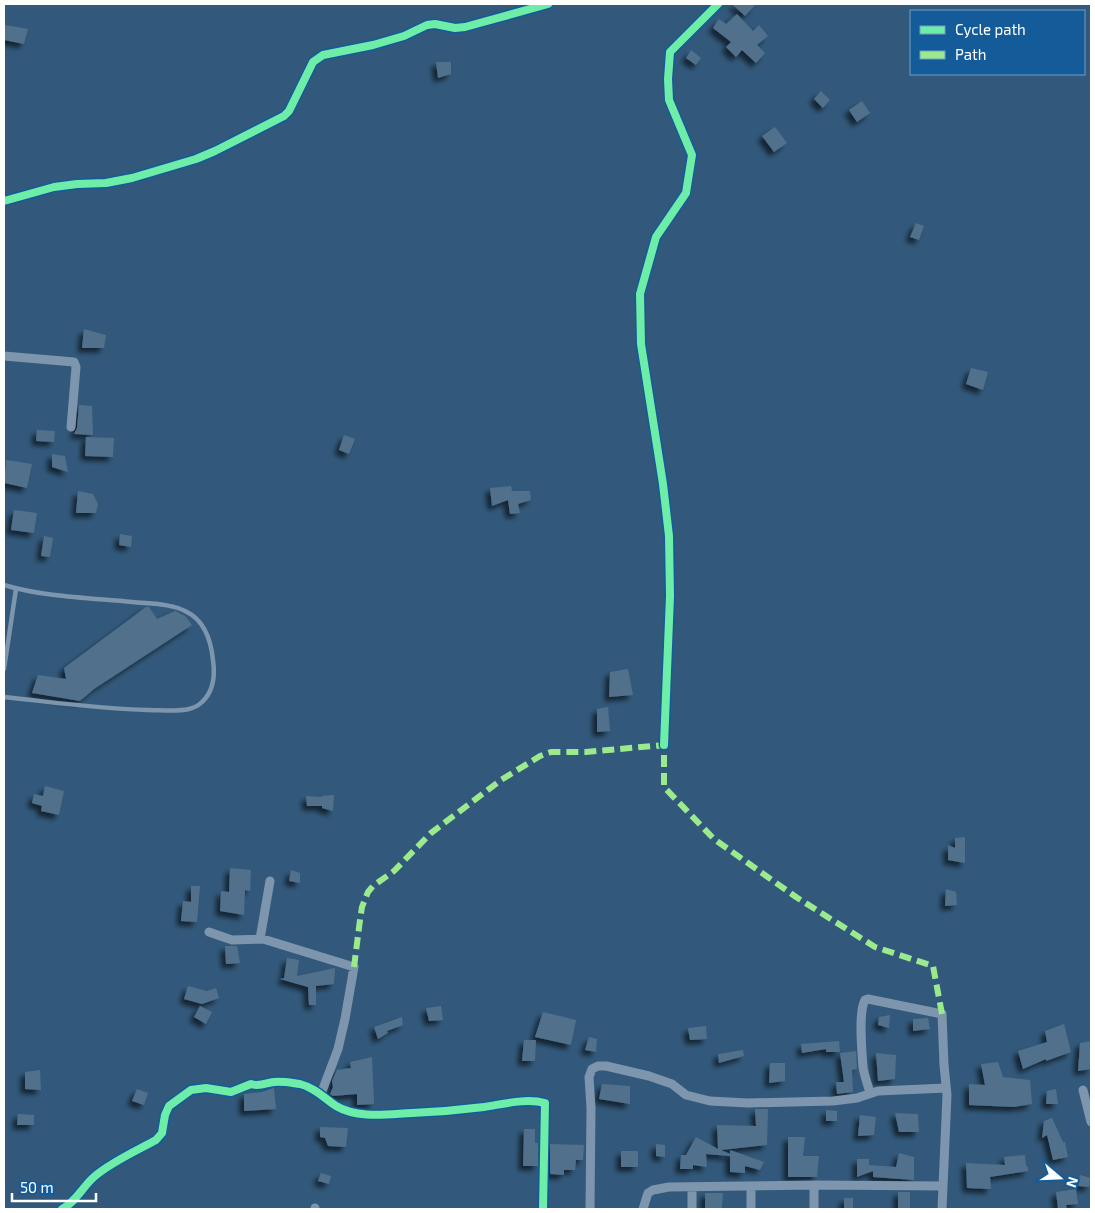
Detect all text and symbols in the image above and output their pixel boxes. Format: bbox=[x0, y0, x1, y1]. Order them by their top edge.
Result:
legend bbox=[910, 10, 1085, 75]
text: Cycle path bbox=[955, 20, 1026, 38]
text: Path bbox=[955, 45, 986, 63]
north arrow bbox=[1035, 1153, 1085, 1203]
scale bar bbox=[12, 1170, 96, 1202]
text: N bbox=[1063, 1175, 1082, 1190]
text: 50 m bbox=[20, 1178, 54, 1196]

